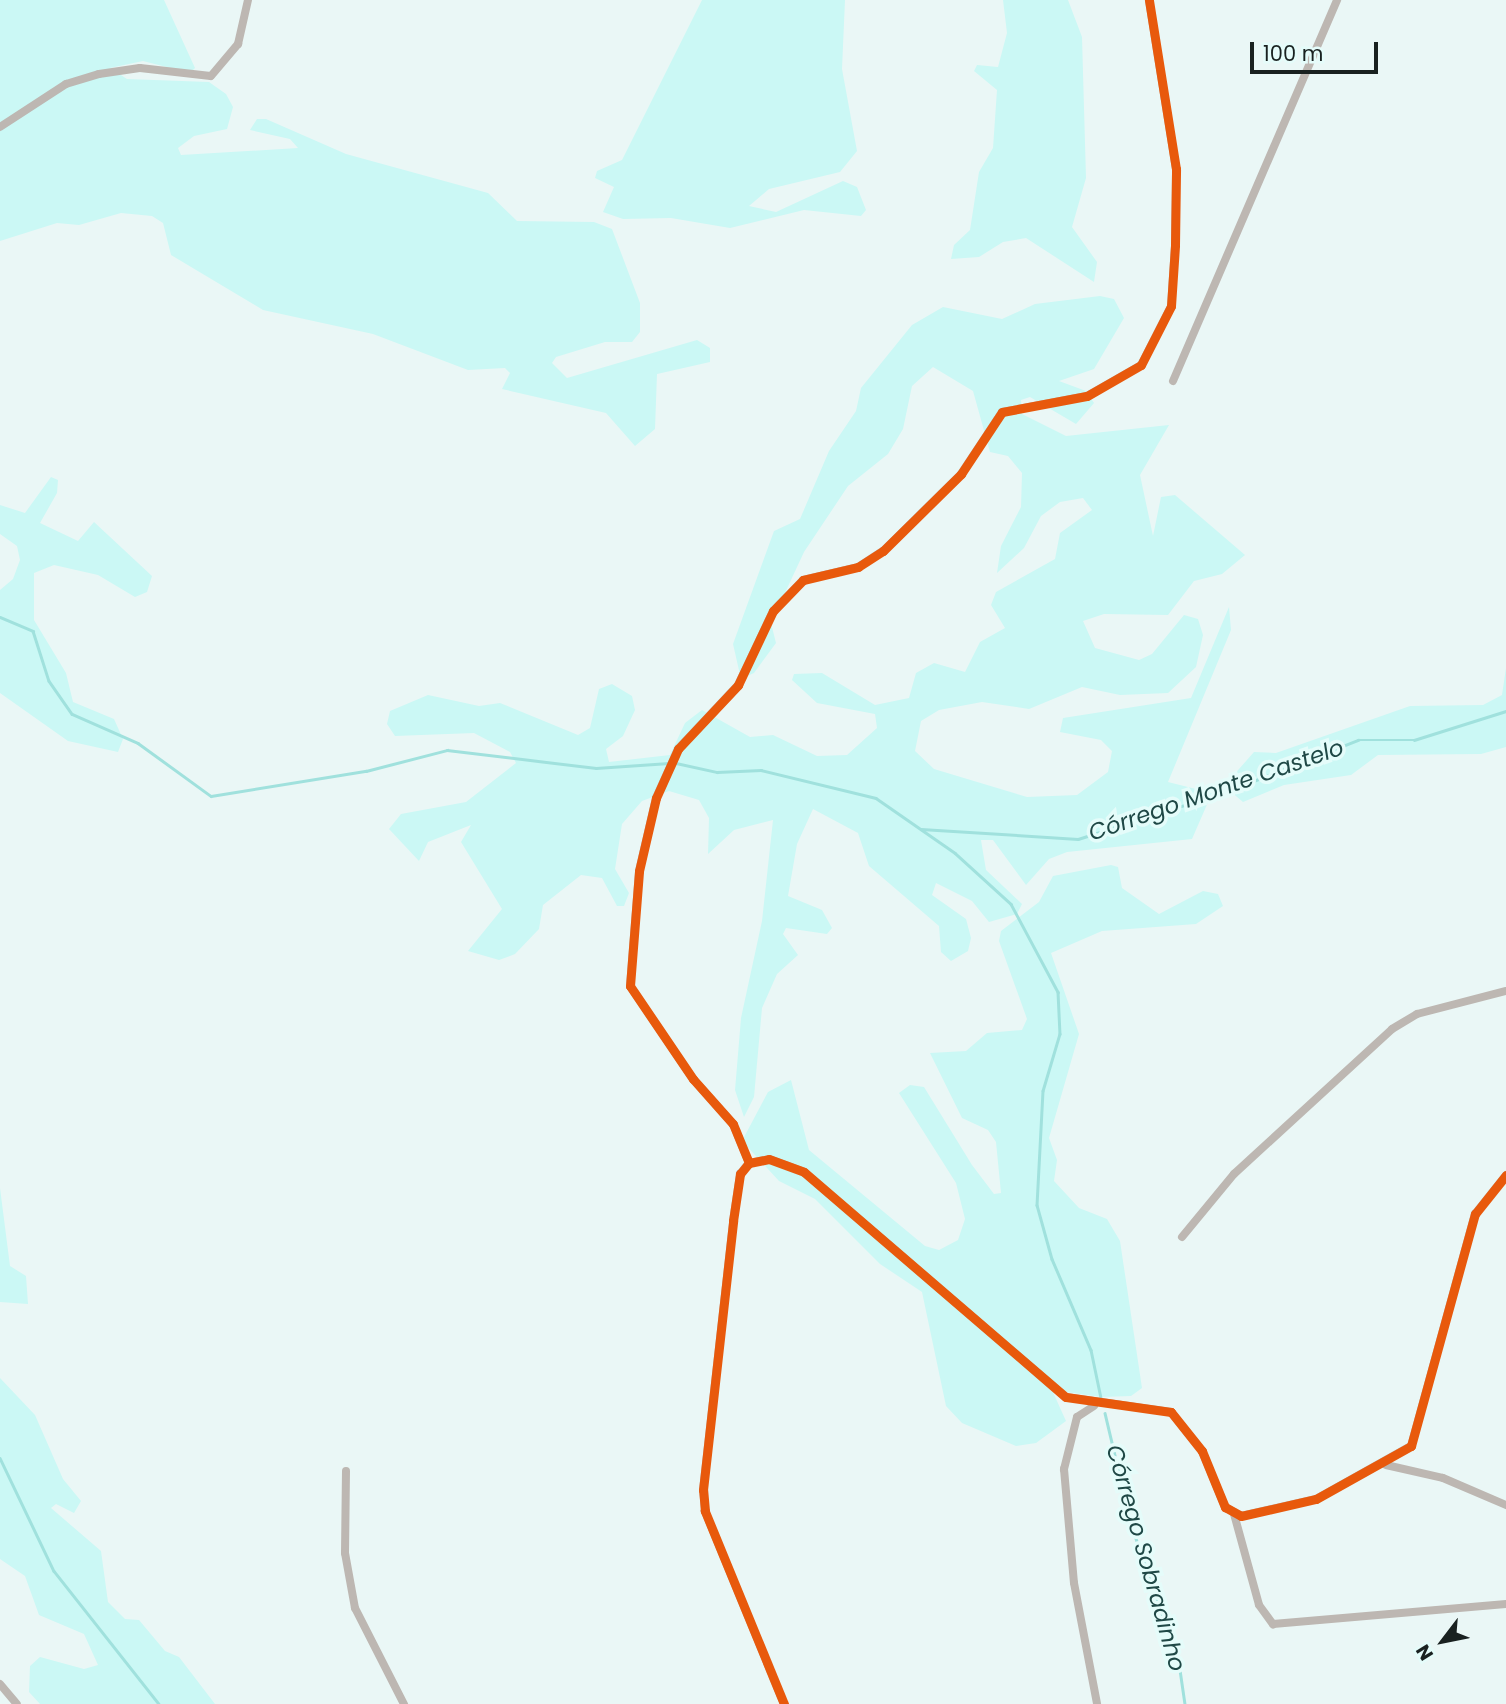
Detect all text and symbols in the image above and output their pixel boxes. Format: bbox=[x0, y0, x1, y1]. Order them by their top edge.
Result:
scale bar bbox=[1254, 28, 1382, 72]
text: 100 m bbox=[1263, 39, 1323, 68]
water label: Córrego Monte Castelo bbox=[1085, 733, 1347, 847]
water label: Córrego Sobradinho bbox=[1100, 1442, 1192, 1674]
north arrow bbox=[1408, 1606, 1478, 1676]
text: N bbox=[1410, 1639, 1440, 1666]

